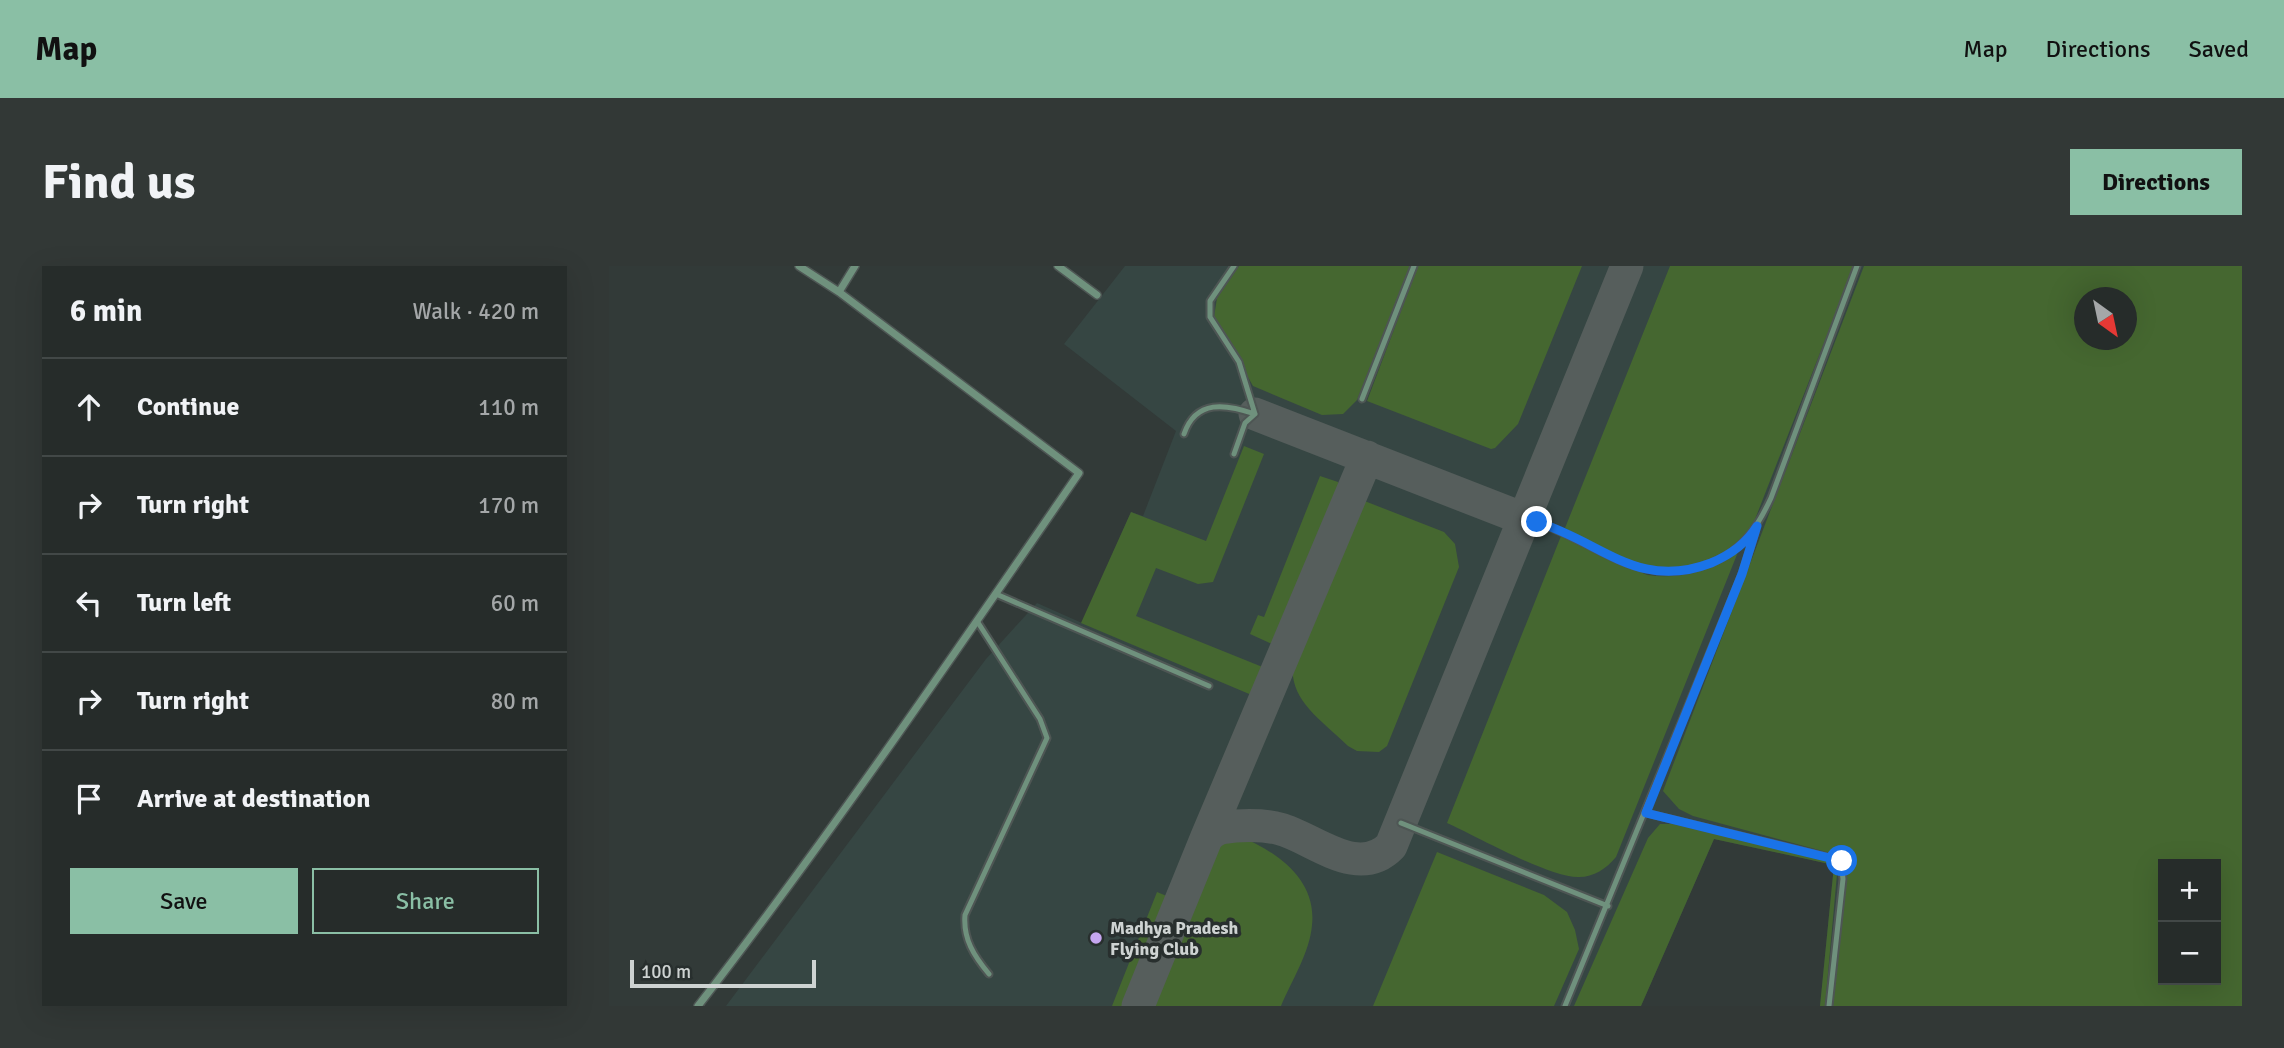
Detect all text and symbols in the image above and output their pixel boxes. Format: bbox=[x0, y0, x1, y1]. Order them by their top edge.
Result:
text: Map bbox=[35, 29, 97, 70]
text: Map bbox=[1963, 34, 2008, 64]
text: Directions bbox=[2046, 34, 2151, 64]
text: Saved bbox=[2189, 34, 2249, 64]
button: Directions bbox=[2070, 149, 2242, 215]
text: Find us bbox=[42, 152, 195, 212]
north arrow bbox=[2074, 287, 2137, 350]
text: 6 min bbox=[70, 293, 142, 330]
text: Walk · 420 m bbox=[413, 297, 539, 326]
icon: ahead bbox=[70, 388, 108, 426]
text: Continue bbox=[137, 391, 239, 423]
text: 110 m bbox=[478, 393, 539, 422]
icon: right bbox=[70, 486, 108, 524]
text: Turn right bbox=[137, 489, 249, 521]
text: 170 m bbox=[478, 491, 539, 520]
route end bbox=[1521, 506, 1552, 537]
icon: left bbox=[70, 584, 108, 622]
text: Turn left bbox=[137, 587, 231, 619]
text: 60 m bbox=[491, 589, 539, 618]
icon: right bbox=[70, 682, 108, 720]
text: Turn right bbox=[137, 685, 249, 717]
text: 80 m bbox=[491, 687, 539, 716]
icon: arrive bbox=[70, 780, 108, 818]
text: Arrive at destination bbox=[137, 783, 370, 815]
route start bbox=[1826, 845, 1857, 876]
map controls bbox=[2158, 859, 2221, 985]
button: + bbox=[2158, 859, 2221, 922]
button: Save bbox=[70, 868, 298, 934]
button: Share bbox=[312, 868, 539, 934]
place label: Madhya Pradesh Flying Club bbox=[1110, 917, 1238, 960]
button: − bbox=[2158, 922, 2221, 985]
marker: Madhya Pradesh Flying Club bbox=[1088, 930, 1104, 946]
scale bar bbox=[630, 957, 815, 989]
text: 100 m bbox=[641, 960, 691, 984]

